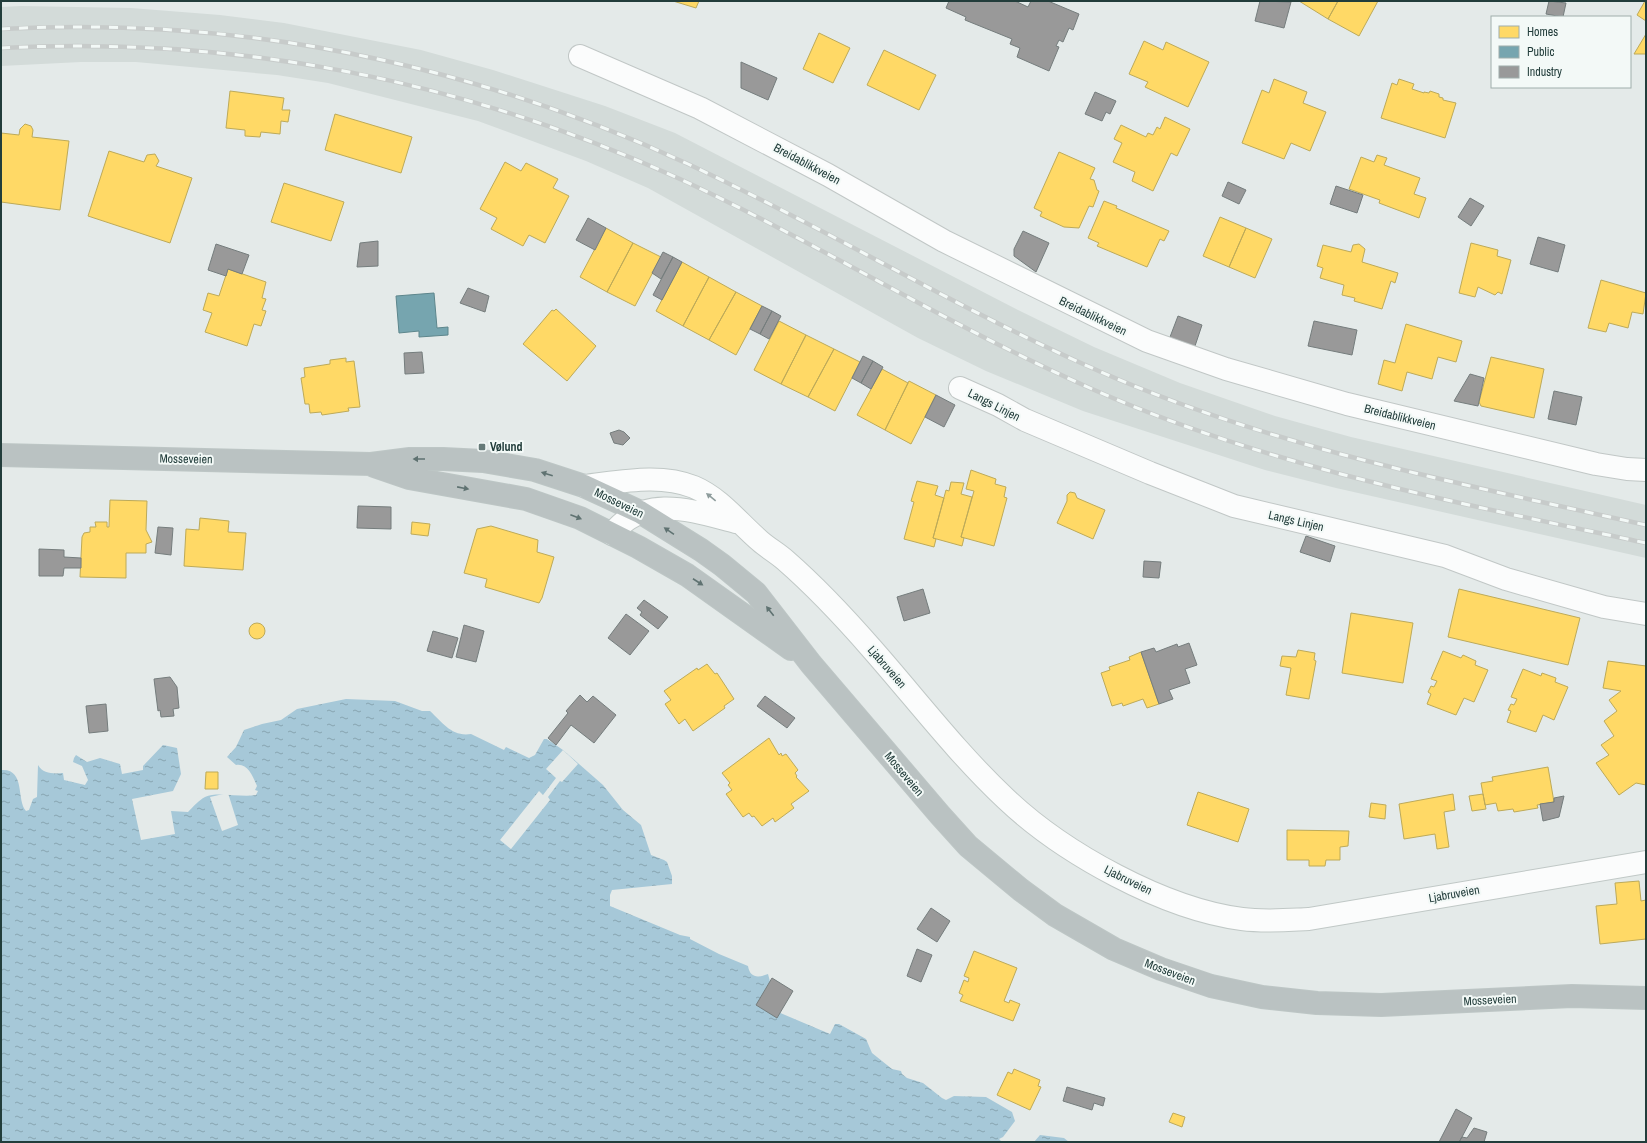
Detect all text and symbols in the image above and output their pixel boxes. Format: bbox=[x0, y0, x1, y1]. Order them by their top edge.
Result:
legend bbox=[1491, 16, 1631, 88]
text: Homes bbox=[1527, 24, 1558, 40]
text: Public bbox=[1527, 44, 1554, 60]
text: Industry bbox=[1527, 64, 1562, 80]
street label: Breidablikkveien bbox=[771, 140, 843, 188]
street label: Breidablikkveien bbox=[1057, 293, 1129, 339]
street label: Langs Linjen bbox=[965, 385, 1023, 425]
street label: Breidablikkveien bbox=[1363, 400, 1437, 434]
place label: Vølund bbox=[490, 439, 523, 455]
marker: Vølund bbox=[477, 442, 487, 452]
street label: Mosseveien bbox=[159, 451, 213, 467]
one-way arrow bbox=[412, 456, 425, 462]
one-way arrow bbox=[541, 471, 553, 477]
street label: Mosseveien bbox=[592, 484, 646, 522]
one-way arrow bbox=[457, 485, 469, 491]
one-way arrow bbox=[705, 493, 716, 502]
street label: Langs Linjen bbox=[1267, 507, 1325, 535]
one-way arrow bbox=[570, 514, 582, 520]
one-way arrow bbox=[664, 527, 674, 535]
one-way arrow bbox=[693, 578, 703, 586]
one-way arrow bbox=[766, 606, 774, 617]
street label: Ljabruveien bbox=[864, 642, 910, 692]
street label: Mosseveien bbox=[881, 749, 927, 799]
street label: Ljabruveien bbox=[1101, 862, 1155, 898]
street label: Ljabruveien bbox=[1427, 882, 1481, 906]
street label: Mosseveien bbox=[1142, 955, 1198, 989]
street label: Mosseveien bbox=[1463, 991, 1517, 1009]

